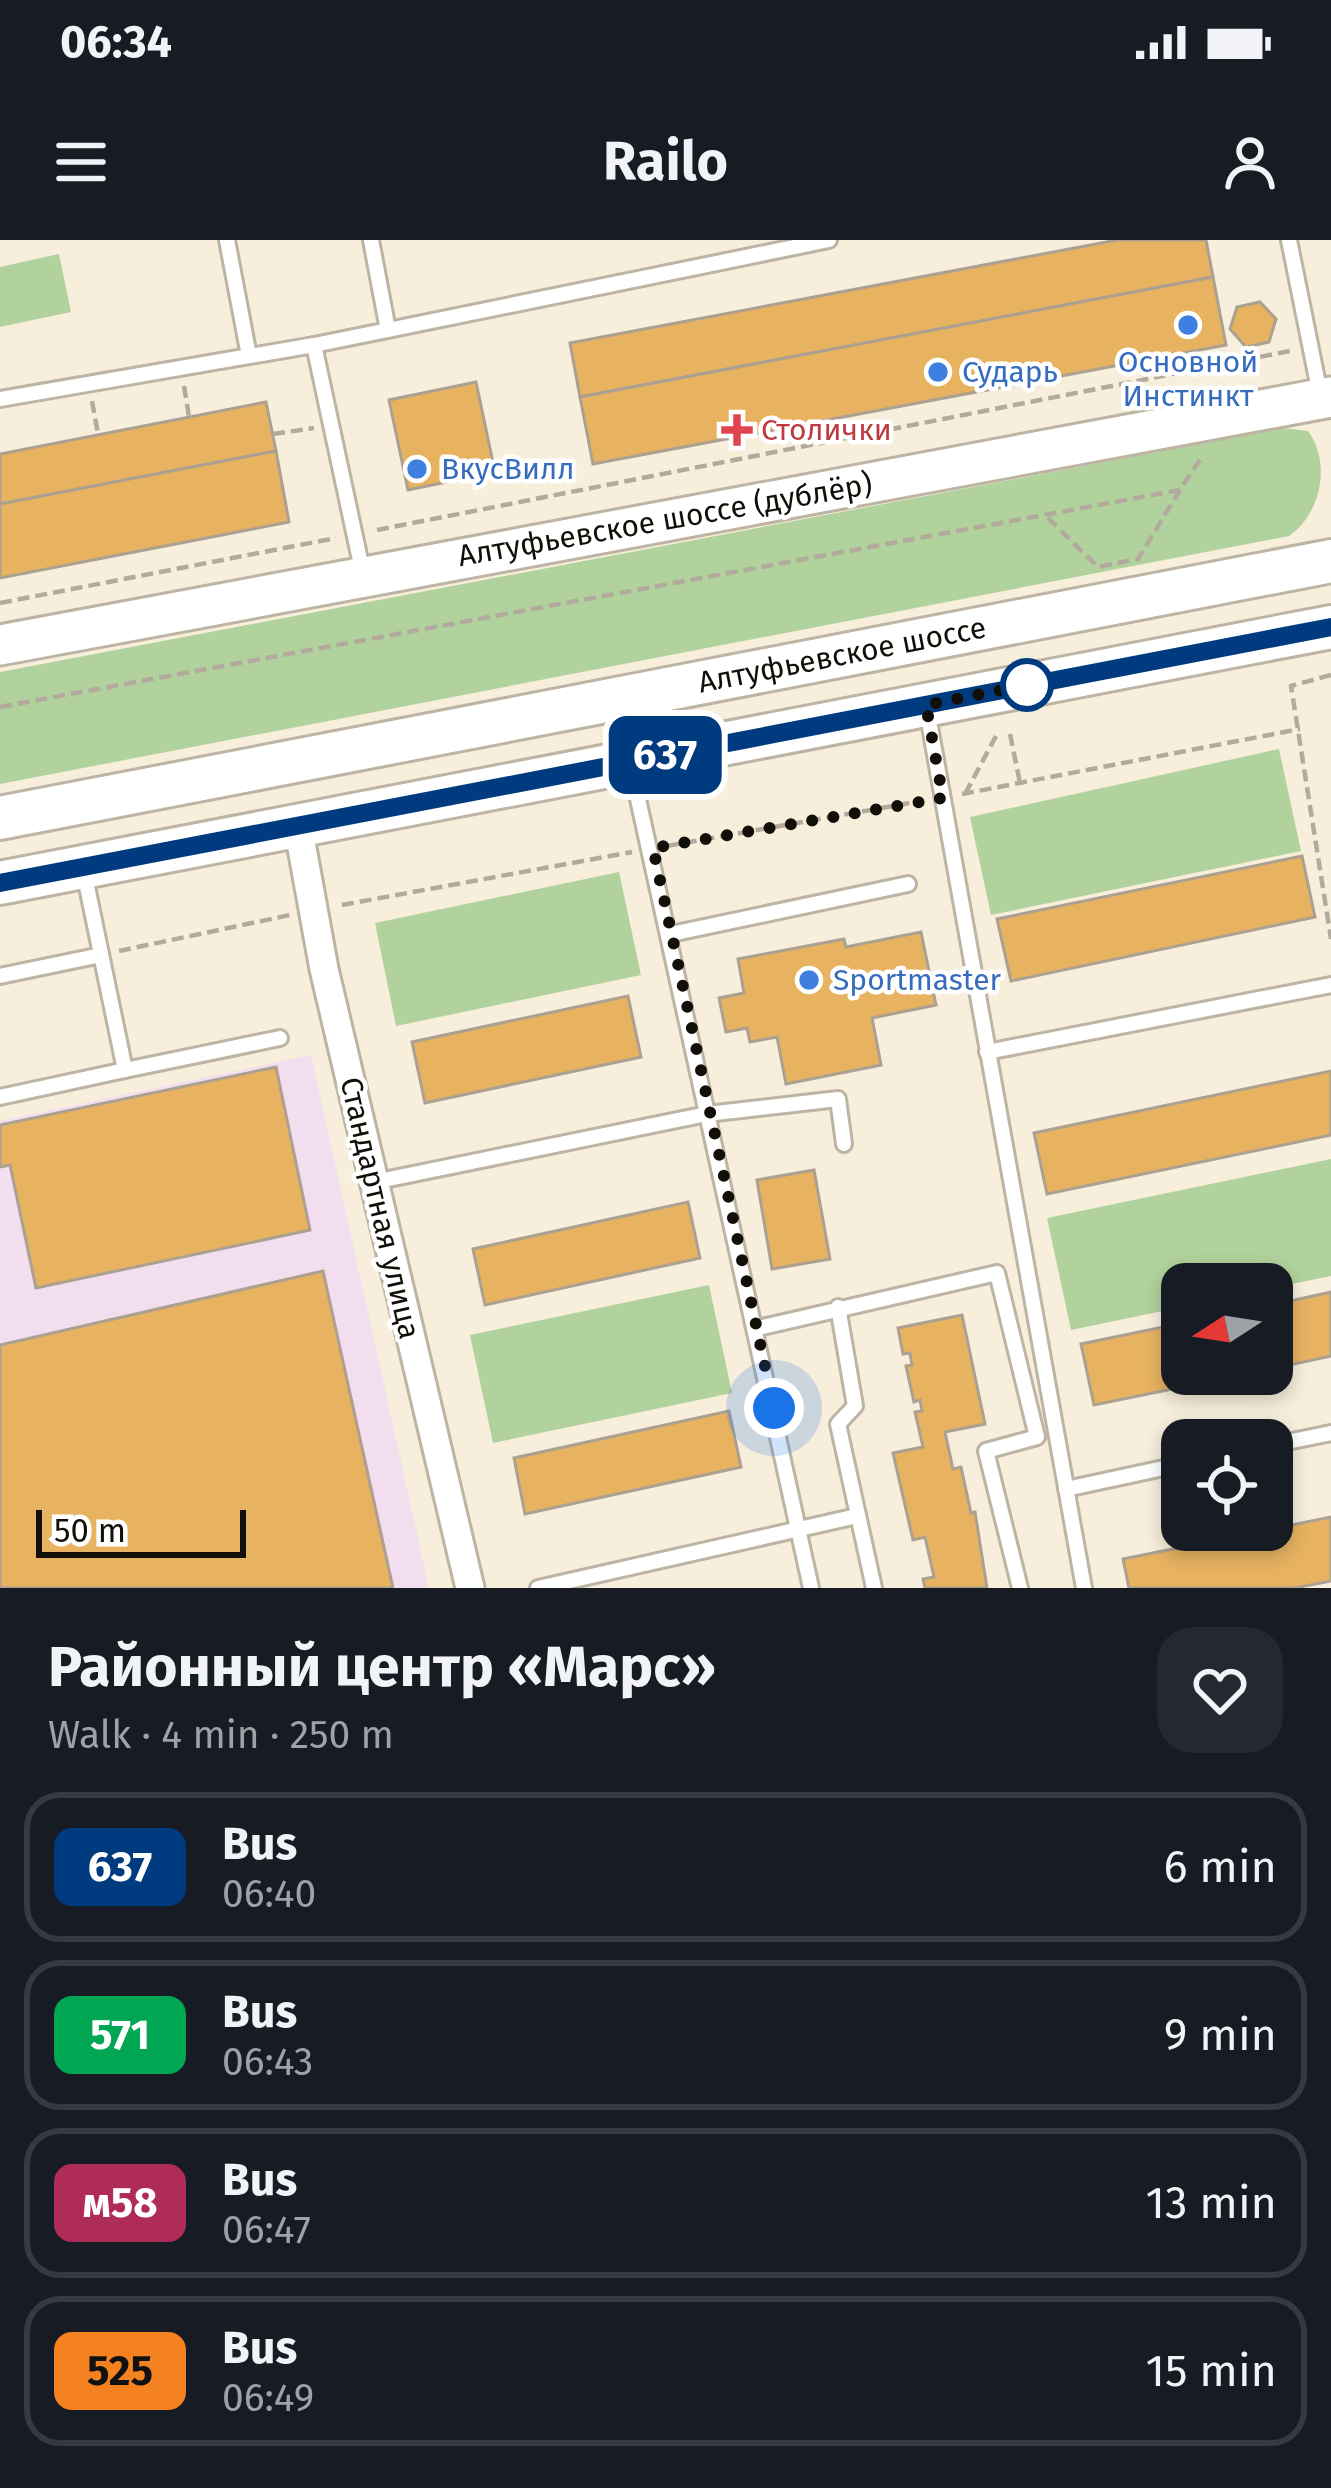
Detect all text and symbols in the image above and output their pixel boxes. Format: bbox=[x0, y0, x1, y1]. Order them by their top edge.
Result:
text: 06:34 bbox=[60, 15, 172, 69]
icon: menu bbox=[48, 129, 114, 195]
icon: person bbox=[1217, 129, 1283, 195]
text: Railo bbox=[603, 130, 728, 194]
marker: Основной Инстинкт bbox=[1175, 312, 1201, 338]
place label: Основной Инстинкт bbox=[1118, 344, 1258, 414]
place label: Сударь bbox=[962, 354, 1058, 390]
marker: Сударь bbox=[925, 359, 951, 385]
place label: Столички bbox=[761, 412, 892, 448]
marker: Столички bbox=[724, 417, 750, 443]
place label: ВкусВилл bbox=[441, 451, 575, 487]
marker: ВкусВилл bbox=[404, 456, 430, 482]
street label: Алтуфьевское шоссе (дублёр) bbox=[455, 466, 875, 574]
street label: Алтуфьевское шоссе bbox=[695, 609, 989, 701]
unlabelled marker bbox=[1002, 660, 1052, 710]
line badge: 637 bbox=[596, 716, 734, 794]
text: 637 bbox=[633, 730, 697, 780]
place label: Sportmaster bbox=[833, 962, 1002, 998]
marker: Sportmaster bbox=[796, 967, 822, 993]
street label: Стандартная улица bbox=[332, 1074, 428, 1342]
north arrow bbox=[1161, 1263, 1293, 1395]
map controls bbox=[1161, 1263, 1293, 1551]
your location bbox=[744, 1378, 804, 1438]
button: locate bbox=[1161, 1419, 1293, 1551]
scale bar bbox=[36, 1504, 246, 1557]
text: 50 m bbox=[54, 1511, 126, 1551]
button: heart bbox=[1157, 1627, 1283, 1753]
text: Районный центр «Марс» bbox=[48, 1633, 716, 1701]
text: Walk · 4 min · 250 m bbox=[48, 1712, 394, 1758]
text: Bus bbox=[222, 1817, 297, 1871]
text: 6 min bbox=[1163, 1840, 1277, 1894]
text: 637 bbox=[88, 1842, 152, 1892]
text: 06:40 bbox=[222, 1871, 316, 1917]
text: Bus bbox=[222, 1985, 297, 2039]
text: 9 min bbox=[1164, 2008, 1277, 2062]
text: 571 bbox=[90, 2010, 150, 2060]
text: 06:43 bbox=[222, 2039, 313, 2085]
text: Bus bbox=[222, 2153, 297, 2207]
text: 13 min bbox=[1146, 2176, 1277, 2230]
text: м58 bbox=[82, 2178, 158, 2228]
text: 06:47 bbox=[222, 2207, 311, 2253]
text: Bus bbox=[222, 2321, 297, 2375]
text: 15 min bbox=[1145, 2344, 1277, 2398]
text: 525 bbox=[87, 2346, 153, 2396]
text: 06:49 bbox=[222, 2375, 314, 2421]

